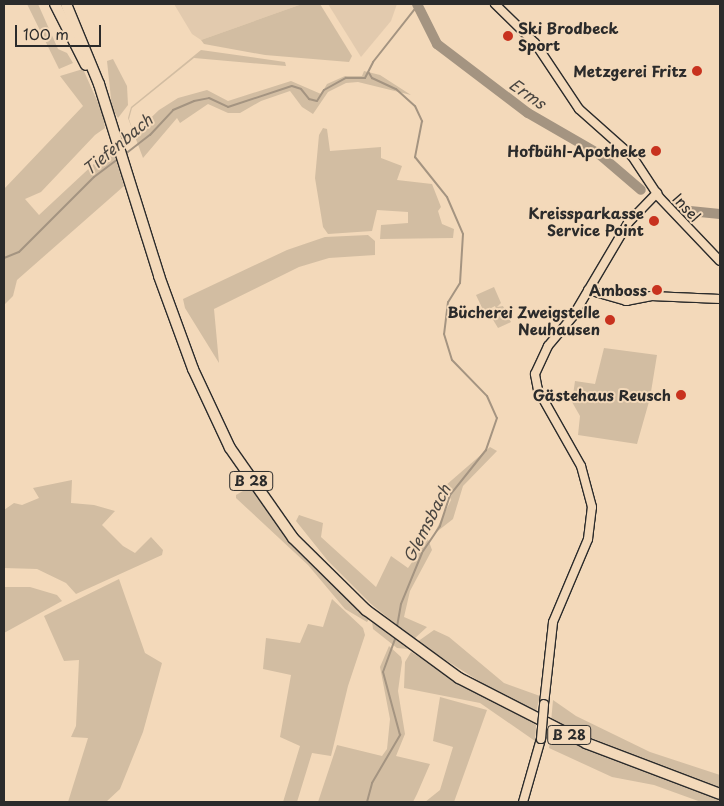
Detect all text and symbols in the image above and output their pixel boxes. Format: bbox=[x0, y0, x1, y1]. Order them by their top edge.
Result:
scale bar bbox=[18, 15, 104, 47]
place label: Ski Brodbeck Sport bbox=[518, 18, 618, 53]
text: 100 m bbox=[23, 22, 69, 45]
marker: Ski Brodbeck Sport bbox=[502, 30, 514, 42]
place label: Metzgerei Fritz bbox=[572, 62, 687, 80]
marker: Metzgerei Fritz bbox=[691, 65, 703, 77]
water label: Erms bbox=[506, 74, 550, 112]
water label: Tiefenbach bbox=[78, 109, 156, 179]
place label: Hofbühl-Apotheke bbox=[507, 142, 646, 160]
marker: Hofbühl-Apotheke bbox=[650, 145, 662, 157]
street label: Insel bbox=[669, 189, 705, 225]
place label: Kreissparkasse Service Point bbox=[528, 203, 644, 238]
marker: Kreissparkasse Service Point bbox=[648, 215, 660, 227]
place label: Amboss bbox=[589, 281, 647, 299]
marker: Amboss bbox=[651, 284, 663, 296]
place label: Bücherei Zweigstelle Neuhausen bbox=[447, 302, 600, 337]
marker: Bücherei Zweigstelle Neuhausen bbox=[604, 314, 616, 326]
place label: Gästehaus Reusch bbox=[535, 386, 671, 404]
marker: Gästehaus Reusch bbox=[675, 389, 687, 401]
road number: B 28 bbox=[228, 470, 274, 492]
water label: Glemsbach bbox=[398, 481, 454, 565]
road number: B 28 bbox=[546, 724, 592, 746]

